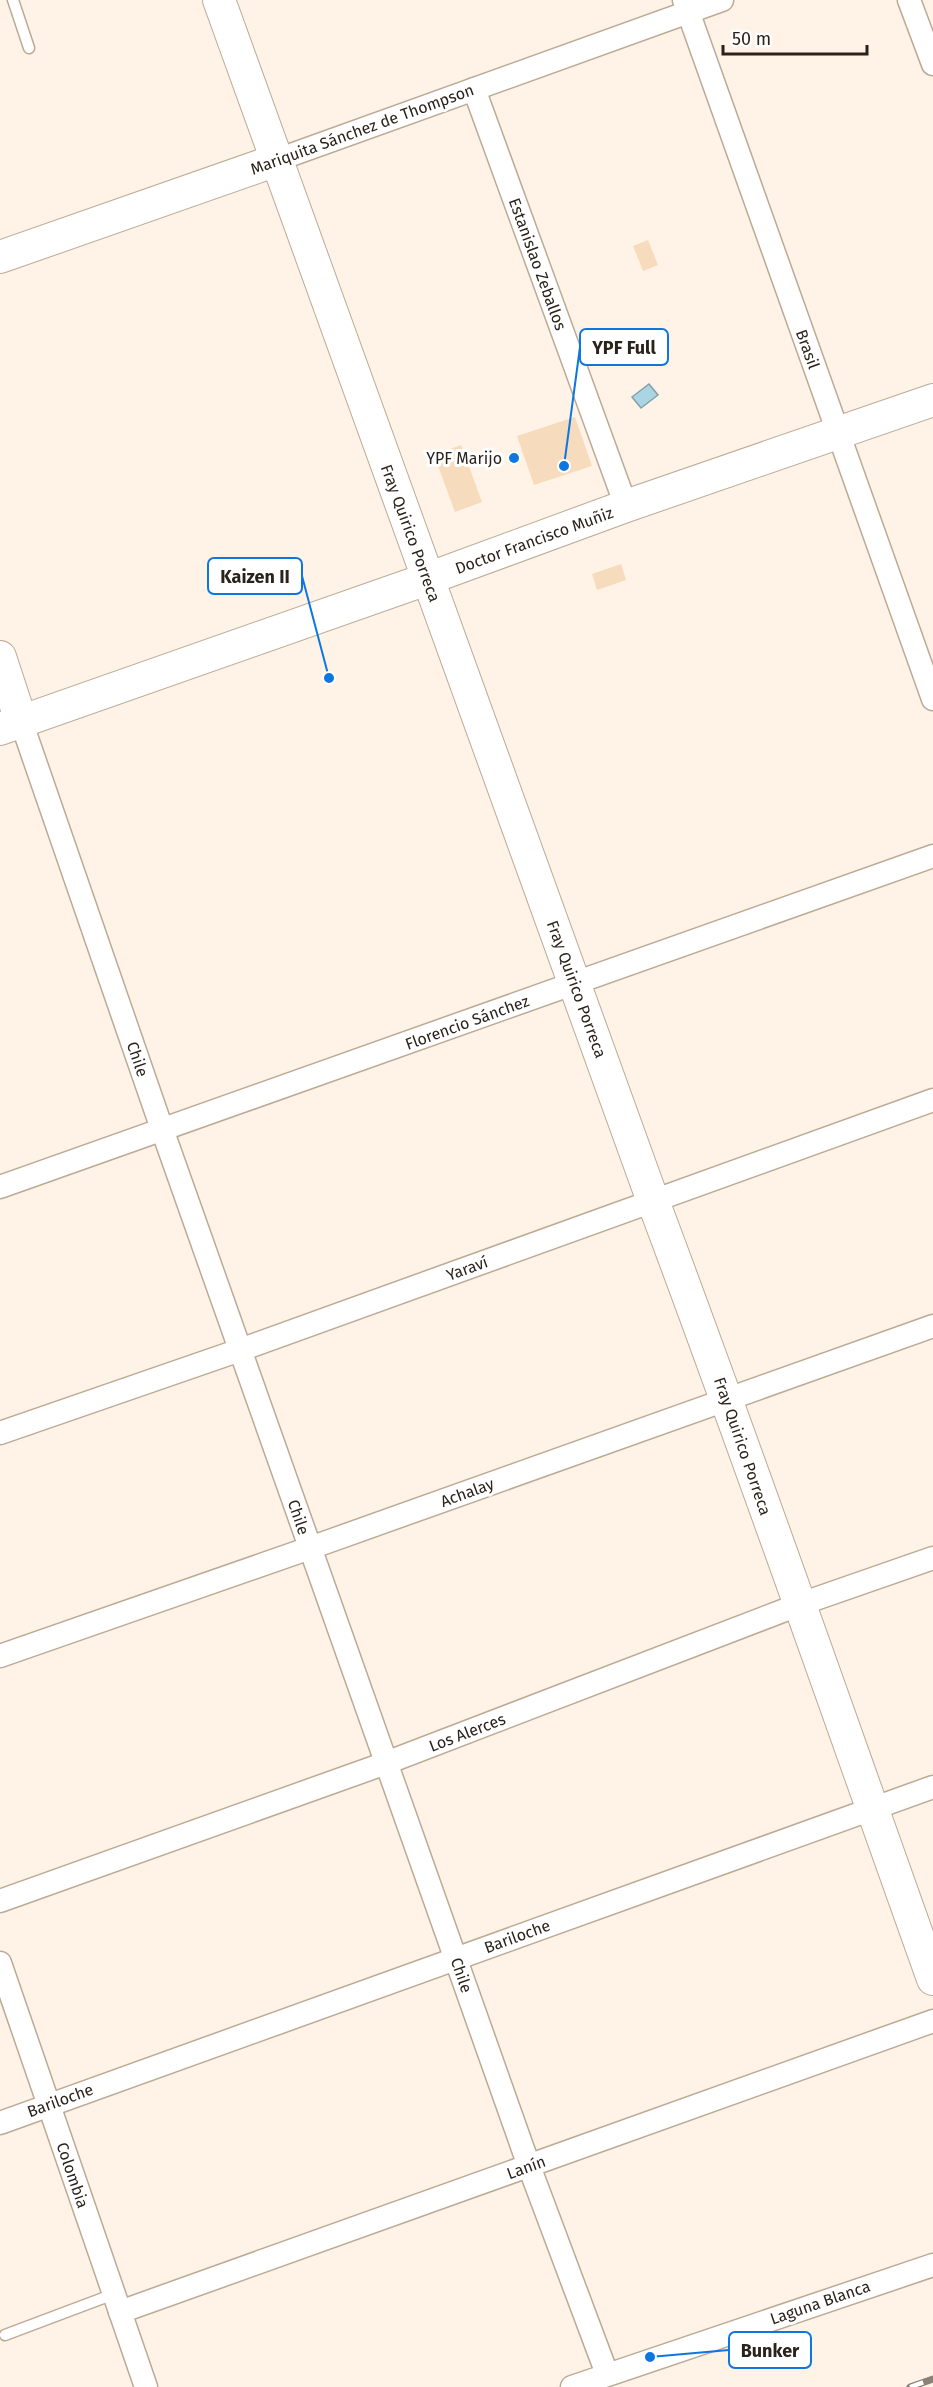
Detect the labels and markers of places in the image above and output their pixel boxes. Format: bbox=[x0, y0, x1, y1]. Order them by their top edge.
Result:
callout: YPF Full bbox=[580, 329, 668, 365]
place label: YPF Marijo bbox=[426, 449, 502, 468]
marker: YPF Marijo bbox=[507, 451, 521, 465]
callout: Kaizen II bbox=[208, 558, 302, 594]
callout: Bunker bbox=[729, 2332, 811, 2368]

